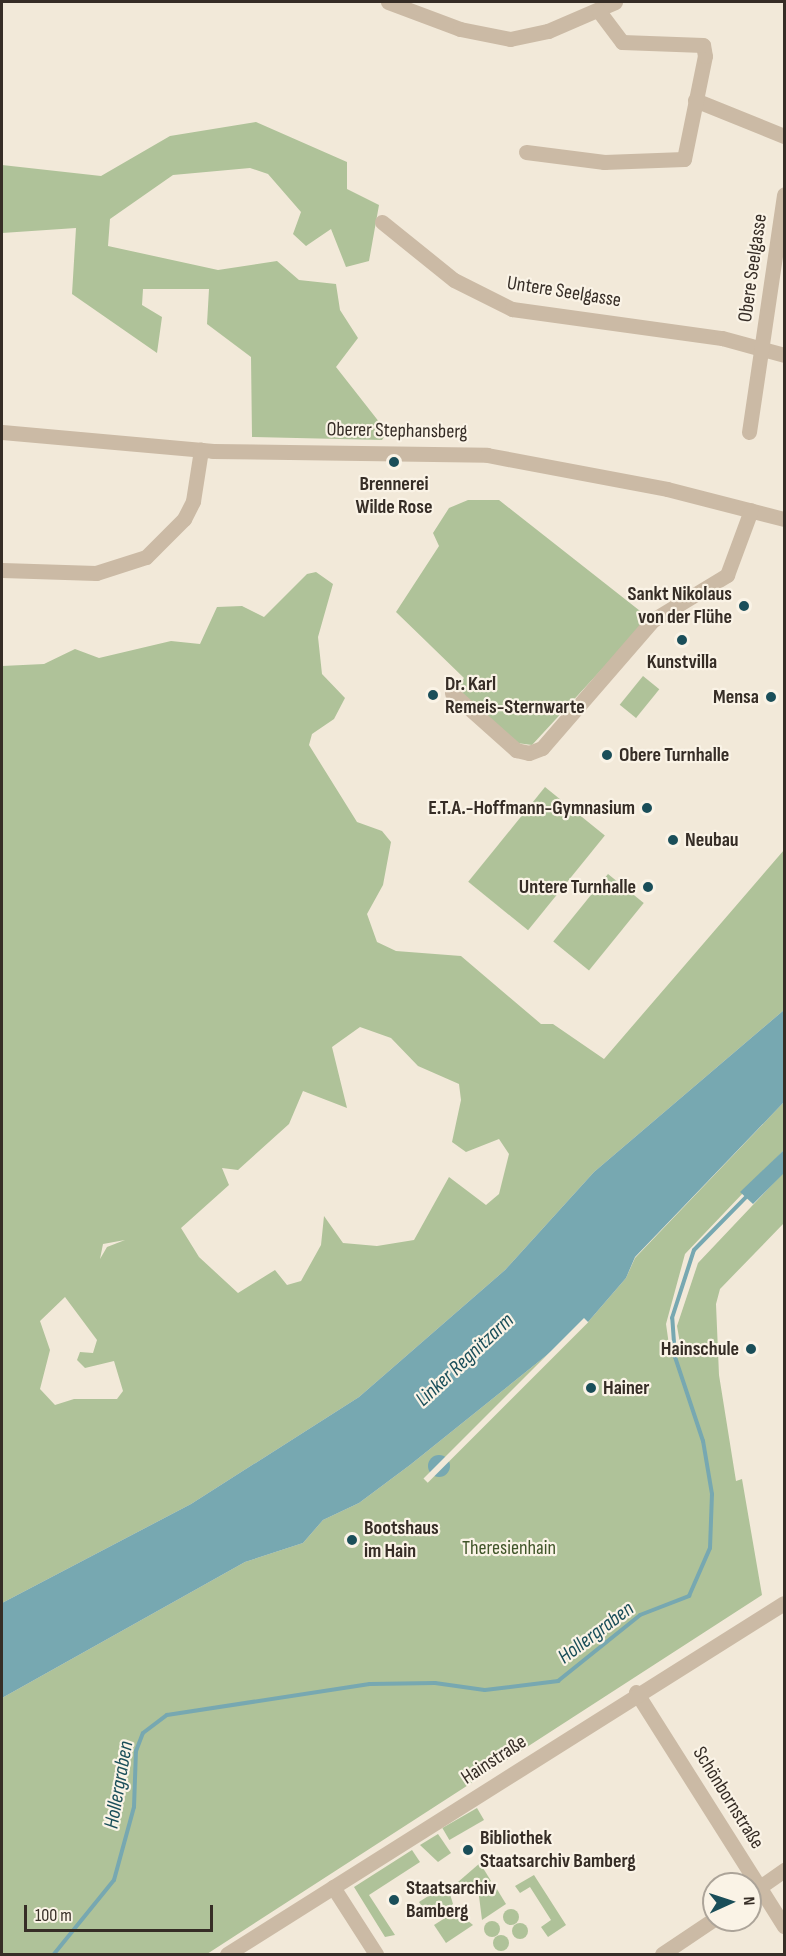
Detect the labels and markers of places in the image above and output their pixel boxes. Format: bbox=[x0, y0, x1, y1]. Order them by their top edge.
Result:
marker: Brennerei Wilde Rose bbox=[387, 455, 401, 469]
place label: Brennerei Wilde Rose bbox=[355, 472, 433, 519]
place label: Sankt Nikolaus von der Flühe bbox=[628, 582, 732, 629]
marker: Sankt Nikolaus von der Flühe bbox=[737, 599, 751, 613]
marker: Kunstvilla bbox=[675, 633, 689, 647]
place label: Kunstvilla bbox=[647, 650, 717, 674]
place label: Dr. Karl Remeis-Sternwarte bbox=[445, 672, 585, 719]
place label: Mensa bbox=[713, 685, 759, 709]
marker: Dr. Karl Remeis-Sternwarte bbox=[426, 688, 440, 702]
marker: Mensa bbox=[764, 690, 778, 704]
place label: Obere Turnhalle bbox=[619, 743, 729, 767]
marker: Obere Turnhalle bbox=[600, 748, 614, 762]
place label: E.T.A.-Hoffmann-Gymnasium bbox=[428, 796, 635, 820]
marker: E.T.A.-Hoffmann-Gymnasium bbox=[640, 801, 654, 815]
place label: Neubau bbox=[685, 828, 739, 852]
marker: Neubau bbox=[666, 833, 680, 847]
place label: Untere Turnhalle bbox=[519, 875, 636, 899]
marker: Untere Turnhalle bbox=[641, 880, 655, 894]
place label: Hainschule bbox=[661, 1337, 739, 1361]
marker: Hainschule bbox=[744, 1342, 758, 1356]
place label: Hainer bbox=[603, 1376, 650, 1400]
marker: Hainer bbox=[584, 1381, 598, 1395]
place label: Bootshaus im Hain bbox=[364, 1517, 439, 1564]
marker: Bootshaus im Hain bbox=[345, 1533, 359, 1547]
place label: Bibliothek Staatsarchiv Bamberg bbox=[480, 1826, 636, 1873]
marker: Bibliothek Staatsarchiv Bamberg bbox=[461, 1843, 475, 1857]
place label: Staatsarchiv Bamberg bbox=[406, 1876, 496, 1923]
marker: Staatsarchiv Bamberg bbox=[387, 1893, 401, 1907]

